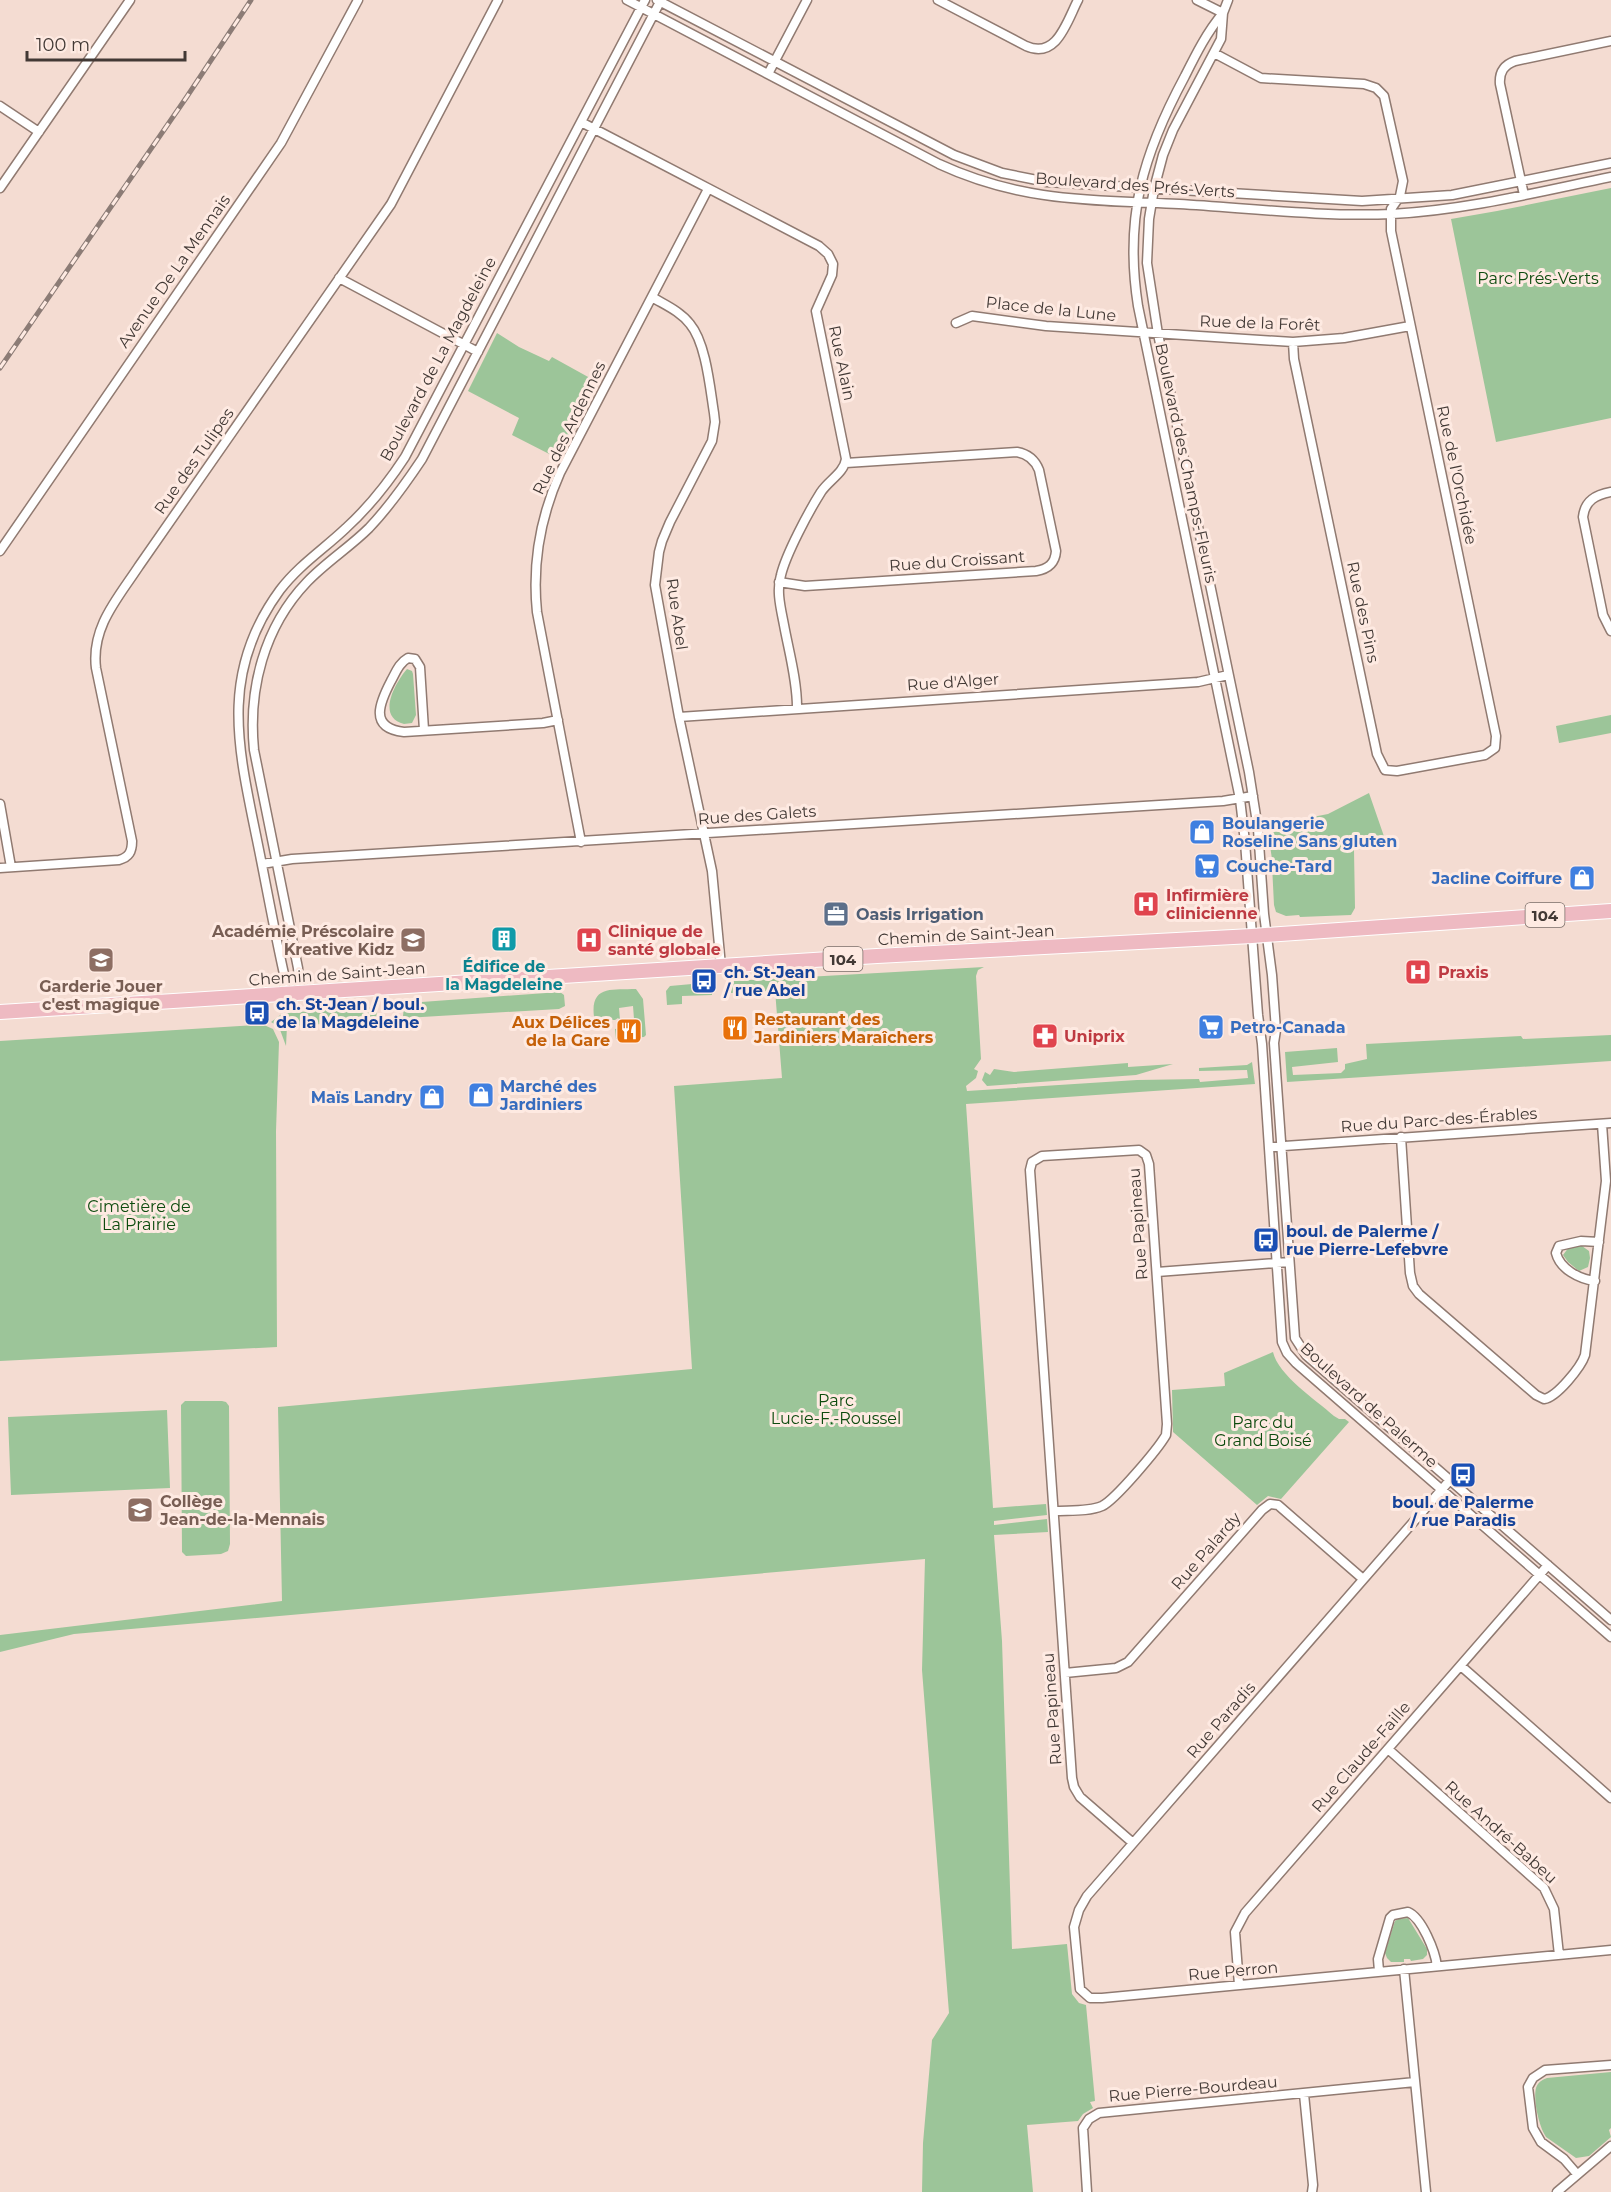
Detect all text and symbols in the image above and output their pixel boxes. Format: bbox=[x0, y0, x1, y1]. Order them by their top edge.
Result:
scale bar bbox=[27, 24, 184, 62]
text: 100 m bbox=[36, 34, 90, 56]
street label: Boulevard des Prés-Verts bbox=[1035, 169, 1235, 201]
street label: Avenue De La Mennais bbox=[114, 191, 234, 351]
street label: Boulevard de La Magdeleine bbox=[376, 254, 500, 464]
park label: Parc Prés-Verts bbox=[1477, 269, 1599, 288]
street label: Place de la Lune bbox=[985, 293, 1117, 325]
street label: Rue de la Forêt bbox=[1199, 311, 1321, 335]
street label: Rue Alain bbox=[825, 324, 859, 402]
street label: Boulevard des Champs-Fleuris bbox=[1151, 341, 1221, 585]
street label: Rue des Ardennes bbox=[528, 358, 610, 498]
street label: Rue des Tulipes bbox=[150, 404, 238, 518]
street label: Rue de l'Orchidée bbox=[1433, 404, 1481, 546]
street label: Rue du Croissant bbox=[888, 547, 1026, 575]
street label: Rue des Pins bbox=[1343, 560, 1383, 665]
street label: Rue Abel bbox=[663, 577, 691, 651]
street label: Rue d'Alger bbox=[906, 669, 1000, 695]
street label: Rue des Galets bbox=[697, 801, 817, 829]
place label: Boulangerie Roseline Sans gluten bbox=[1222, 814, 1397, 851]
shop icon: Boulangerie Roseline Sans gluten bbox=[1187, 817, 1217, 847]
supermarket icon: Couche-Tard bbox=[1192, 851, 1222, 881]
place label: Couche-Tard bbox=[1226, 857, 1332, 876]
shop icon: Jacline Coiffure bbox=[1567, 863, 1597, 893]
place label: Jacline Coiffure bbox=[1431, 869, 1562, 888]
place label: Infirmière clinicienne bbox=[1166, 886, 1257, 923]
hospital icon: Infirmière clinicienne bbox=[1131, 889, 1161, 919]
office icon: Oasis Irrigation bbox=[821, 899, 851, 929]
road number: 104 bbox=[1526, 903, 1564, 927]
place label: Oasis Irrigation bbox=[856, 905, 984, 924]
street label: Chemin de Saint-Jean bbox=[877, 921, 1055, 949]
place label: Académie Préscolaire Kreative Kidz bbox=[211, 922, 394, 959]
place label: Clinique de santé globale bbox=[608, 922, 721, 959]
building icon: Édifice de la Magdeleine bbox=[489, 924, 519, 954]
school or university icon: Académie Préscolaire Kreative Kidz bbox=[398, 925, 428, 955]
hospital icon: Clinique de santé globale bbox=[574, 925, 604, 955]
school or university icon: Garderie Jouer c'est magique bbox=[86, 945, 116, 975]
road number: 104 bbox=[824, 947, 862, 971]
place label: Édifice de la Magdeleine bbox=[445, 957, 563, 994]
hospital icon: Praxis bbox=[1403, 957, 1433, 987]
street label: Chemin de Saint-Jean bbox=[248, 958, 426, 990]
place label: ch. St-Jean / rue Abel bbox=[723, 963, 815, 1000]
place label: Praxis bbox=[1438, 963, 1489, 982]
bus stop icon: ch. St-Jean / rue Abel bbox=[689, 966, 719, 996]
place label: Garderie Jouer c'est magique bbox=[39, 977, 163, 1014]
place label: ch. St-Jean / boul. de la Magdeleine bbox=[276, 995, 424, 1032]
bus stop icon: ch. St-Jean / boul. de la Magdeleine bbox=[242, 998, 272, 1028]
place label: Restaurant des Jardiniers Maraîchers bbox=[753, 1010, 934, 1047]
supermarket icon: Petro-Canada bbox=[1196, 1012, 1226, 1042]
place label: Aux Délices de la Gare bbox=[511, 1013, 610, 1050]
restaurant icon: Restaurant des Jardiniers Maraîchers bbox=[720, 1013, 750, 1043]
restaurant icon: Aux Délices de la Gare bbox=[614, 1016, 644, 1046]
place label: Petro-Canada bbox=[1230, 1018, 1346, 1037]
pharmacy icon: Uniprix bbox=[1030, 1021, 1060, 1051]
place label: Uniprix bbox=[1064, 1027, 1125, 1046]
place label: Marché des Jardiniers bbox=[499, 1077, 597, 1114]
shop icon: Marché des Jardiniers bbox=[466, 1080, 496, 1110]
shop icon: Maïs Landry bbox=[417, 1082, 447, 1112]
place label: Maïs Landry bbox=[311, 1088, 412, 1107]
street label: Rue du Parc-des-Érables bbox=[1340, 1104, 1538, 1136]
street label: Rue Papineau bbox=[1125, 1167, 1151, 1281]
park label: Cimetière de La Prairie bbox=[87, 1197, 191, 1234]
place label: boul. de Palerme / rue Pierre-Lefebvre bbox=[1286, 1222, 1448, 1259]
bus stop icon: boul. de Palerme / rue Pierre-Lefebvre bbox=[1251, 1225, 1281, 1255]
street label: Boulevard de Palerme bbox=[1296, 1338, 1442, 1472]
park label: Parc Lucie-F.-Roussel bbox=[771, 1391, 901, 1428]
park label: Parc du Grand Boisé bbox=[1214, 1413, 1312, 1450]
bus stop icon: boul. de Palerme / rue Paradis bbox=[1448, 1460, 1478, 1490]
place label: Collège Jean-de-la-Mennais bbox=[159, 1492, 325, 1529]
place label: boul. de Palerme / rue Paradis bbox=[1392, 1493, 1534, 1530]
school or university icon: Collège Jean-de-la-Mennais bbox=[125, 1495, 155, 1525]
street label: Rue Palardy bbox=[1167, 1508, 1245, 1594]
street label: Rue Papineau bbox=[1039, 1652, 1065, 1766]
street label: Rue Paradis bbox=[1183, 1678, 1259, 1762]
street label: Rue Claude-Faille bbox=[1308, 1698, 1414, 1816]
street label: Rue André-Babeu bbox=[1441, 1777, 1561, 1887]
street label: Rue Perron bbox=[1187, 1958, 1279, 1984]
street label: Rue Pierre-Bourdeau bbox=[1108, 2072, 1278, 2106]

